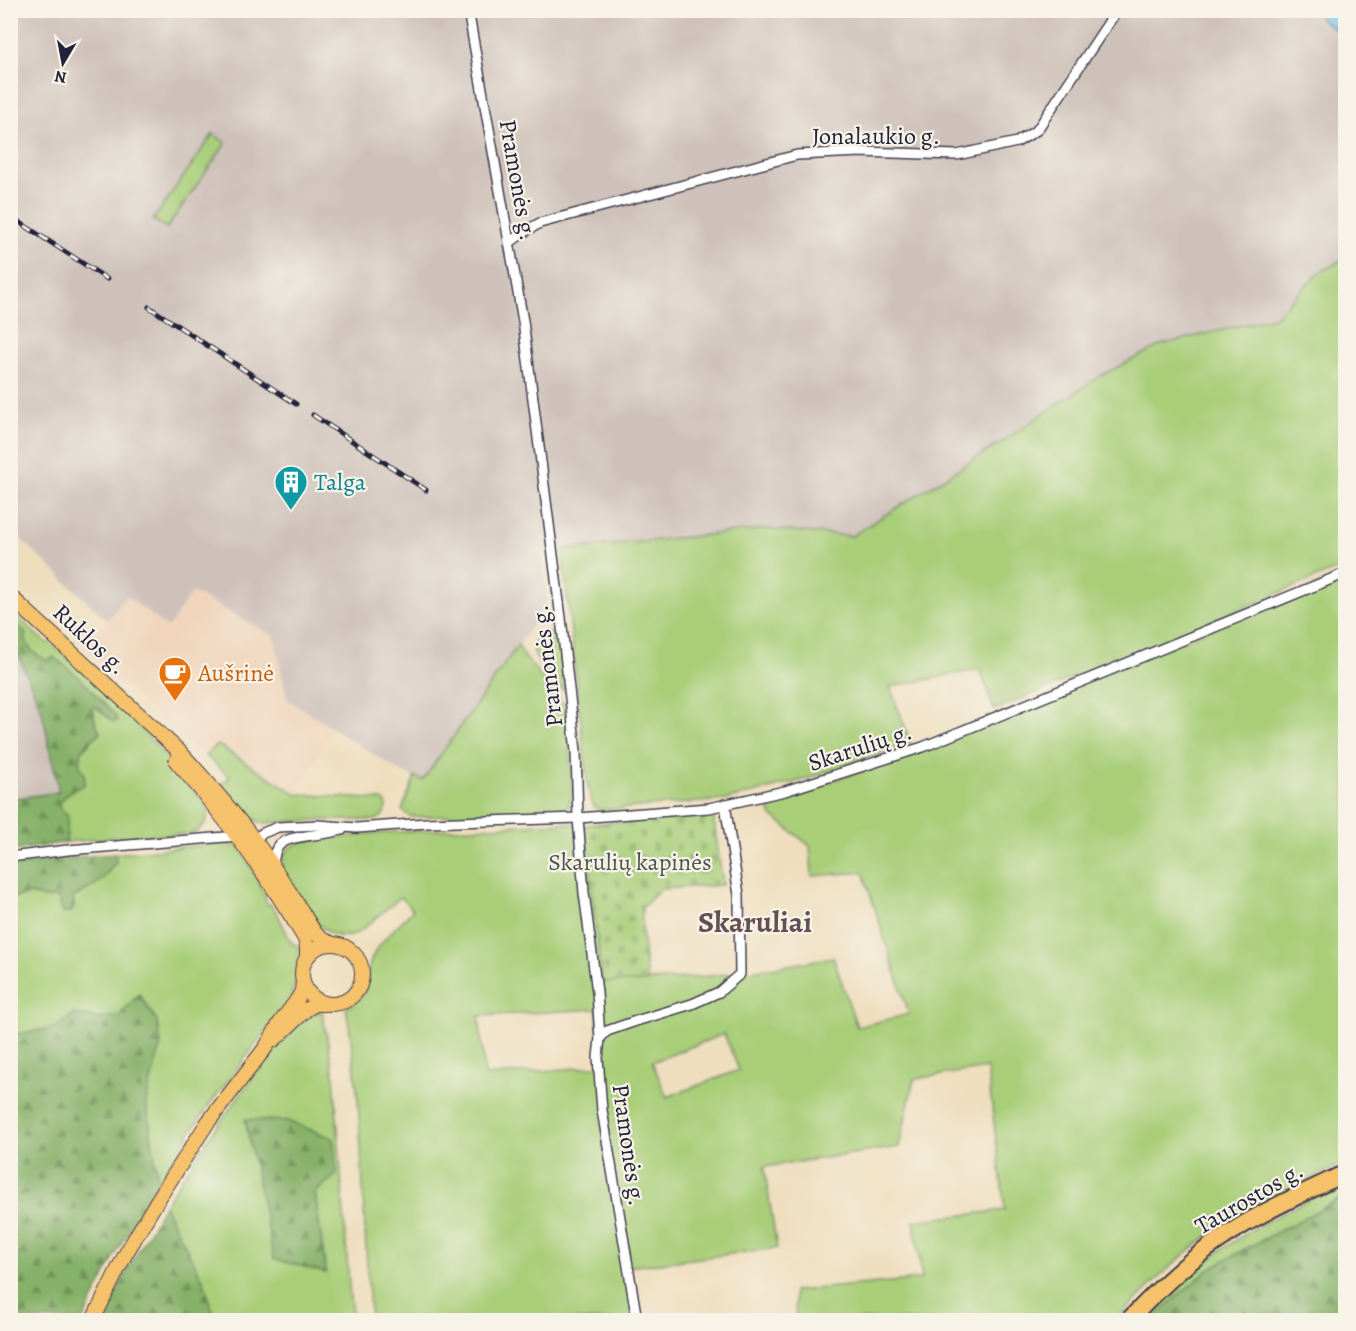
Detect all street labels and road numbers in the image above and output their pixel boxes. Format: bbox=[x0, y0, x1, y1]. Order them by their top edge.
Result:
street label: Pramonės g. bbox=[492, 117, 544, 243]
street label: Jonalaukio g. bbox=[812, 120, 940, 152]
street label: Ruklos g. bbox=[46, 596, 134, 682]
street label: Pramonės g. bbox=[524, 603, 570, 729]
street label: Skarulių g. bbox=[804, 715, 916, 779]
street label: Pramonės g. bbox=[605, 1082, 653, 1208]
street label: Taurostos g. bbox=[1189, 1154, 1309, 1242]

